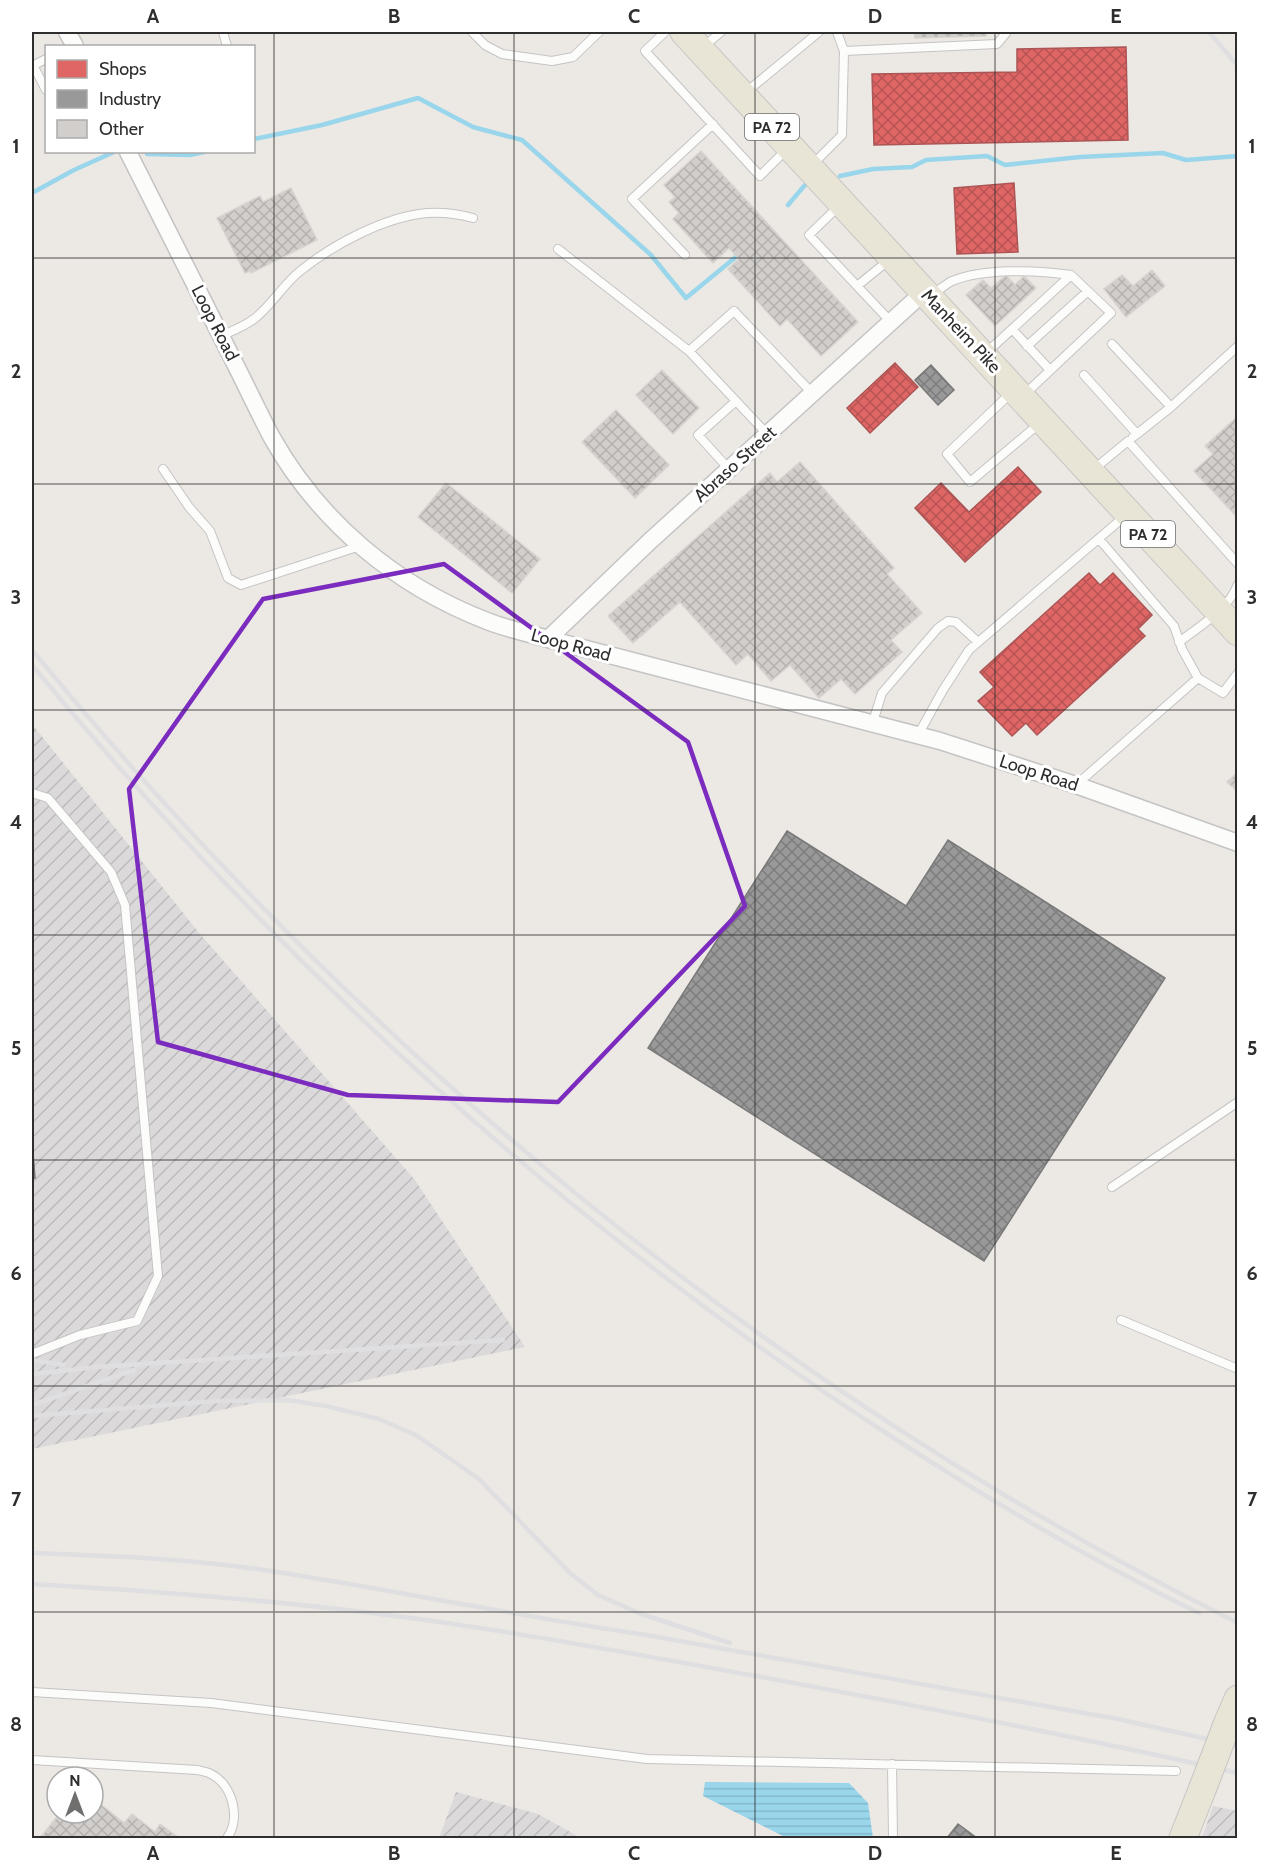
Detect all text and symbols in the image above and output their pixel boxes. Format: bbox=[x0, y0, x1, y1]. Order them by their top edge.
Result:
text: A bbox=[147, 4, 160, 28]
text: B bbox=[388, 4, 400, 28]
text: C bbox=[628, 4, 640, 28]
text: D bbox=[868, 4, 882, 28]
text: E bbox=[1110, 4, 1122, 28]
legend bbox=[45, 45, 255, 153]
text: Shops bbox=[99, 58, 147, 80]
text: Industry bbox=[99, 88, 161, 110]
road number: PA 72 bbox=[745, 114, 799, 140]
text: Other bbox=[99, 118, 144, 140]
text: 1 bbox=[12, 134, 20, 158]
text: 1 bbox=[1248, 134, 1256, 158]
street label: Loop Road bbox=[187, 282, 243, 364]
street label: Manheim Pike bbox=[917, 284, 1005, 378]
text: 2 bbox=[11, 359, 21, 383]
text: 2 bbox=[1247, 359, 1257, 383]
street label: Abraso Street bbox=[689, 421, 781, 507]
road number: PA 72 bbox=[1121, 521, 1175, 547]
text: 3 bbox=[11, 585, 21, 609]
text: 3 bbox=[1247, 585, 1257, 609]
street label: Loop Road bbox=[529, 624, 613, 666]
street label: Loop Road bbox=[997, 750, 1081, 796]
text: 4 bbox=[10, 810, 22, 834]
text: 4 bbox=[1246, 810, 1258, 834]
text: 5 bbox=[11, 1036, 21, 1060]
text: 5 bbox=[1247, 1036, 1257, 1060]
text: 6 bbox=[10, 1261, 22, 1285]
text: 6 bbox=[1246, 1261, 1258, 1285]
text: 7 bbox=[11, 1487, 22, 1511]
text: 7 bbox=[1247, 1487, 1258, 1511]
text: 8 bbox=[10, 1712, 22, 1736]
text: 8 bbox=[1246, 1712, 1258, 1736]
north arrow bbox=[45, 1765, 105, 1825]
text: N bbox=[69, 1771, 81, 1790]
text: A bbox=[147, 1841, 160, 1865]
text: B bbox=[388, 1841, 400, 1865]
text: C bbox=[628, 1841, 640, 1865]
text: D bbox=[868, 1841, 882, 1865]
text: E bbox=[1110, 1841, 1122, 1865]

